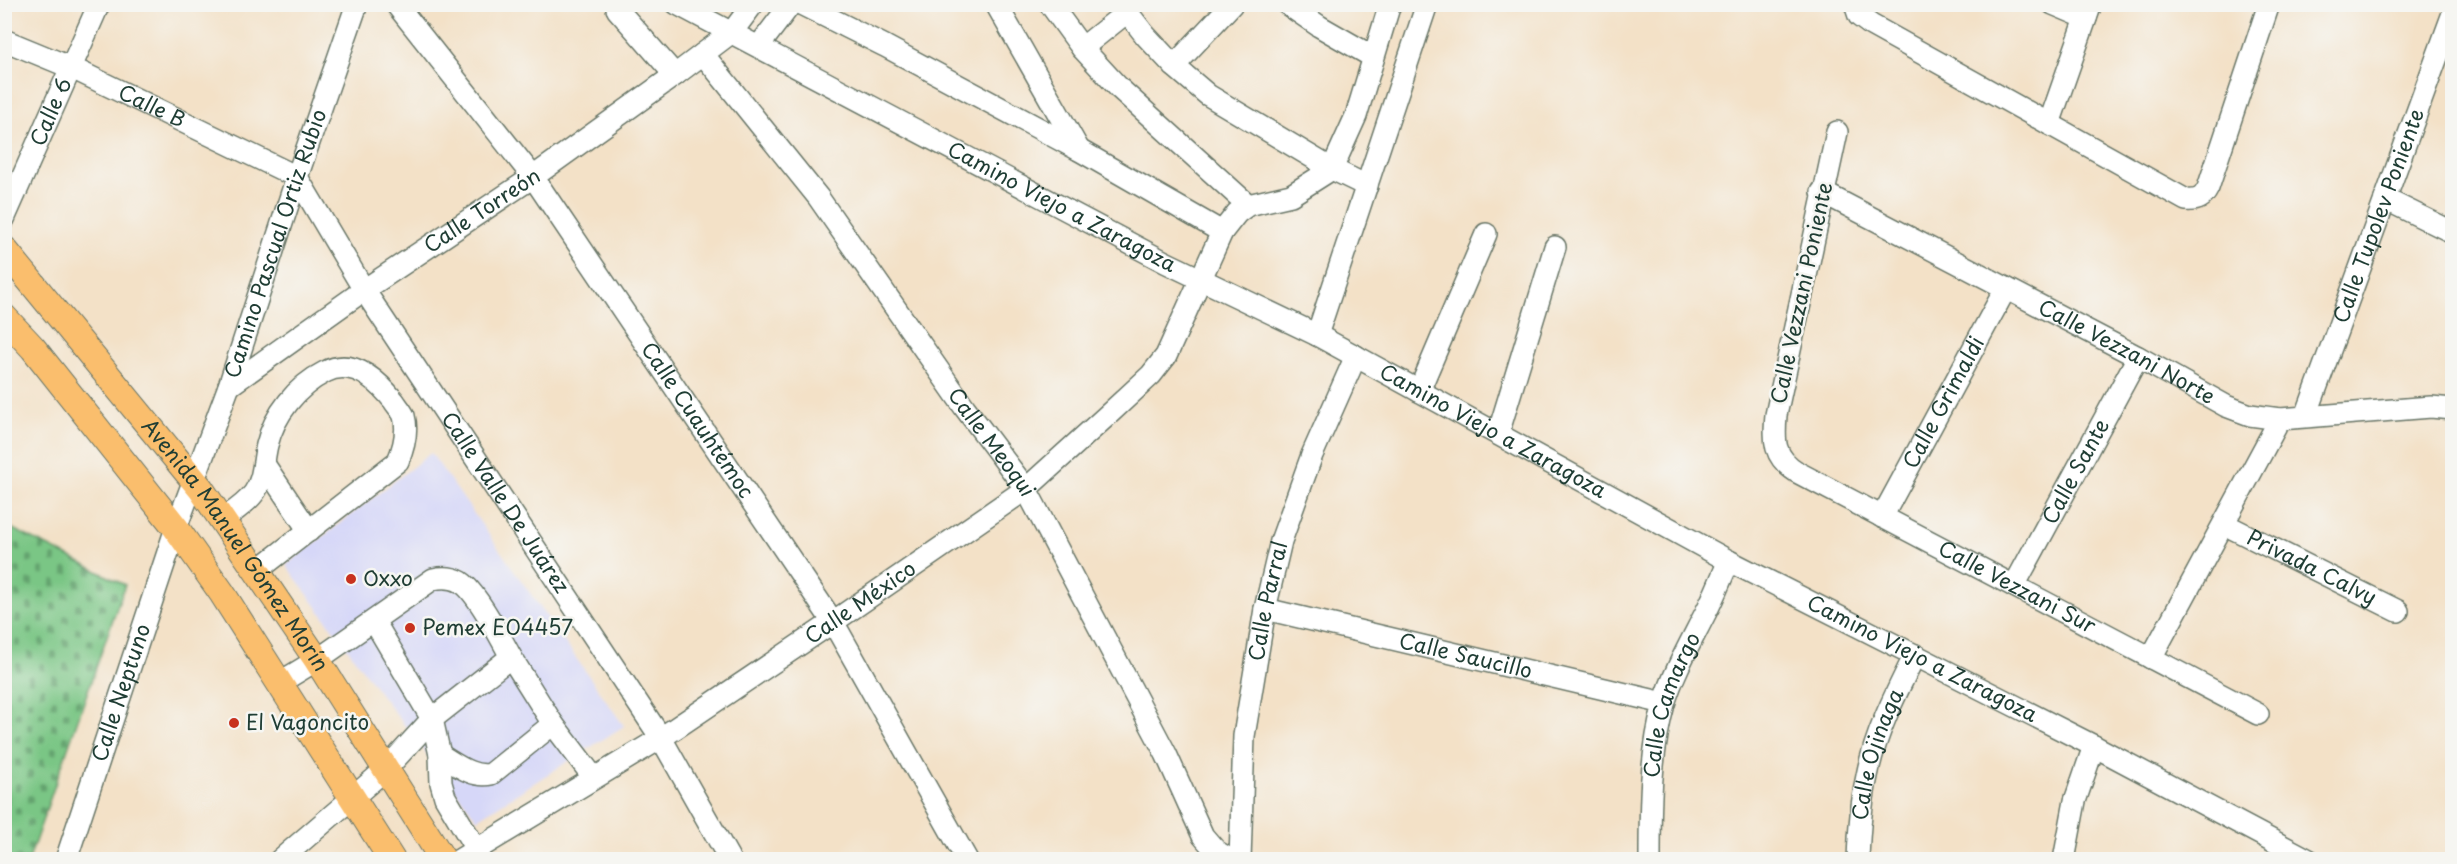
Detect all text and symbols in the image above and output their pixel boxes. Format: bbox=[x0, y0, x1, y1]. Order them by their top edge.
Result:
street label: Calle 6 bbox=[20, 72, 79, 150]
street label: Calle B bbox=[114, 75, 191, 135]
street label: Calle Tupolev Poniente bbox=[2323, 103, 2431, 327]
street label: Camino Pascual Ortiz Rubio bbox=[215, 104, 333, 382]
street label: Camino Viejo a Zaragoza bbox=[942, 132, 1182, 279]
street label: Calle Torreón bbox=[416, 159, 546, 260]
street label: Calle Vezzani Poniente bbox=[1761, 179, 1839, 406]
street label: Calle Vezzani Norte bbox=[2033, 290, 2222, 411]
street label: Calle Grimaldi bbox=[1893, 330, 1991, 474]
street label: Calle Cuauhtémoc bbox=[634, 334, 763, 504]
street label: Camino Viejo a Zaragoza bbox=[1374, 354, 1613, 505]
street label: Calle Meoqui bbox=[941, 380, 1045, 502]
street label: Calle Valle De Juárez bbox=[435, 404, 579, 599]
street label: Avenida Manuel Gómez Morín bbox=[135, 411, 338, 677]
street label: Calle Sante bbox=[2032, 412, 2116, 529]
street label: Privada Calvy bbox=[2242, 520, 2383, 612]
street label: Calle Vezzani Sur bbox=[1933, 531, 2103, 640]
street label: Calle Parral bbox=[1239, 538, 1294, 663]
street label: Calle México bbox=[797, 552, 922, 651]
place label: Oxxo bbox=[363, 561, 413, 593]
marker: Oxxo bbox=[344, 572, 358, 586]
street label: Camino Viejo a Zaragoza bbox=[1802, 585, 2044, 729]
place label: Pemex E04457 bbox=[422, 610, 573, 642]
street label: Calle Neptuno bbox=[82, 619, 157, 765]
marker: Pemex E04457 bbox=[403, 621, 417, 635]
street label: Calle Saucillo bbox=[1396, 623, 1536, 685]
street label: Calle Camargo bbox=[1634, 626, 1707, 779]
street label: Calle Ojinaga bbox=[1842, 682, 1911, 822]
place label: El Vagoncito bbox=[246, 705, 369, 737]
marker: El Vagoncito bbox=[227, 716, 241, 730]

